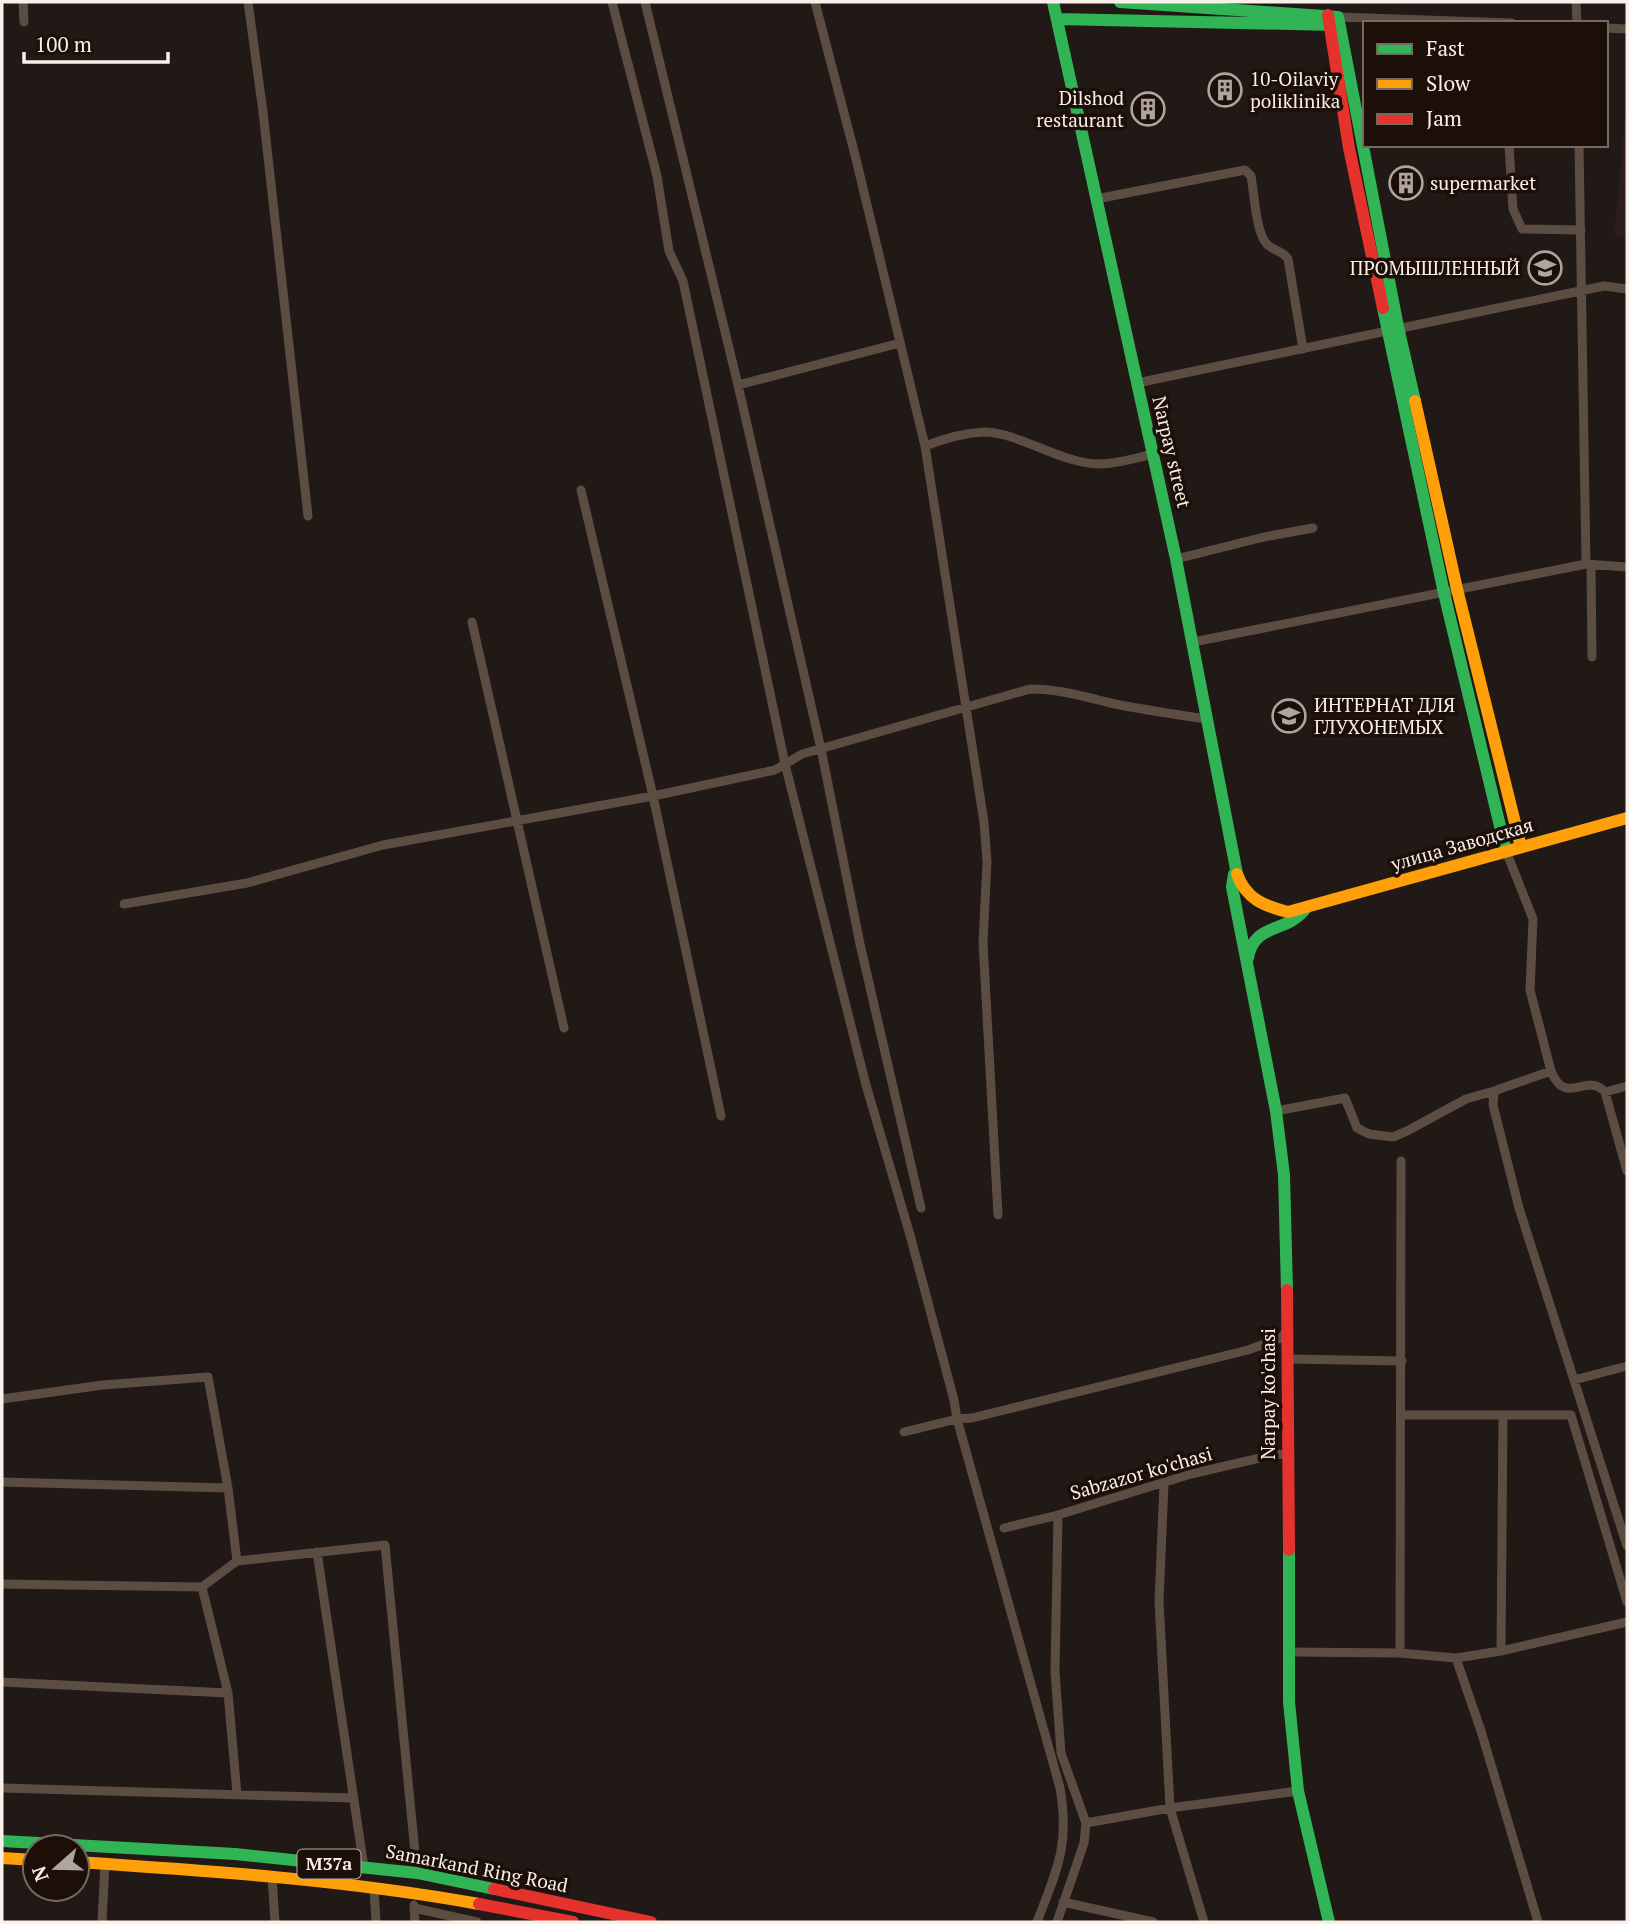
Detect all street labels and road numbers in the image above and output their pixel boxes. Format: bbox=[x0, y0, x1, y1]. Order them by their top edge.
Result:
street label: Narpay street bbox=[1147, 393, 1198, 510]
street label: улица Заводская bbox=[1387, 811, 1536, 876]
street label: Narpay ko'chasi bbox=[1255, 1328, 1280, 1460]
street label: Sabzazor ko'chasi bbox=[1067, 1440, 1215, 1505]
street label: Samarkand Ring Road bbox=[384, 1838, 571, 1898]
road number: M37a bbox=[298, 1850, 360, 1878]

